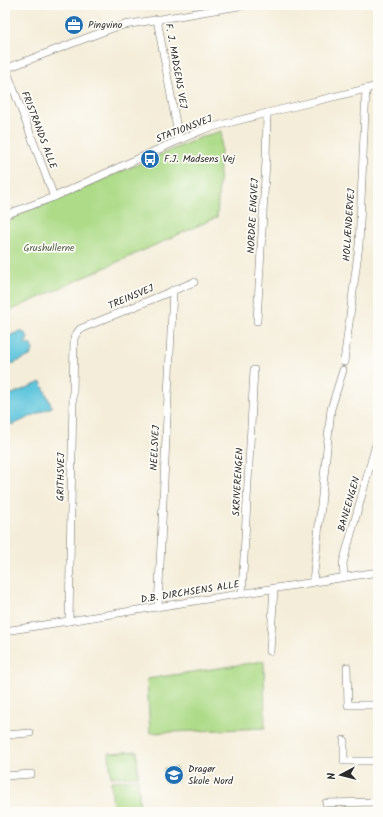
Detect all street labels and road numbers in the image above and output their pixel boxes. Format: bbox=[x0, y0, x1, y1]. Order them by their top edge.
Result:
street label: F. J. MADSENS VEJ bbox=[161, 22, 191, 110]
street label: FRISTRANDS ALLE bbox=[17, 89, 62, 172]
street label: STATIONSVEJ bbox=[153, 111, 215, 147]
street label: NORDRE ENGVEJ bbox=[243, 178, 263, 254]
street label: HOLLÆNDERVEJ bbox=[338, 188, 360, 262]
street label: TREINSVEJ bbox=[106, 280, 157, 314]
street label: NEELSVEJ bbox=[146, 425, 164, 471]
street label: SKRIVERENGEN bbox=[228, 447, 248, 517]
street label: GRITHSVEJ bbox=[53, 452, 69, 501]
street label: BANEENGEN bbox=[334, 474, 365, 533]
street label: D.B. DIRCHSENS ALLE bbox=[139, 576, 242, 608]

